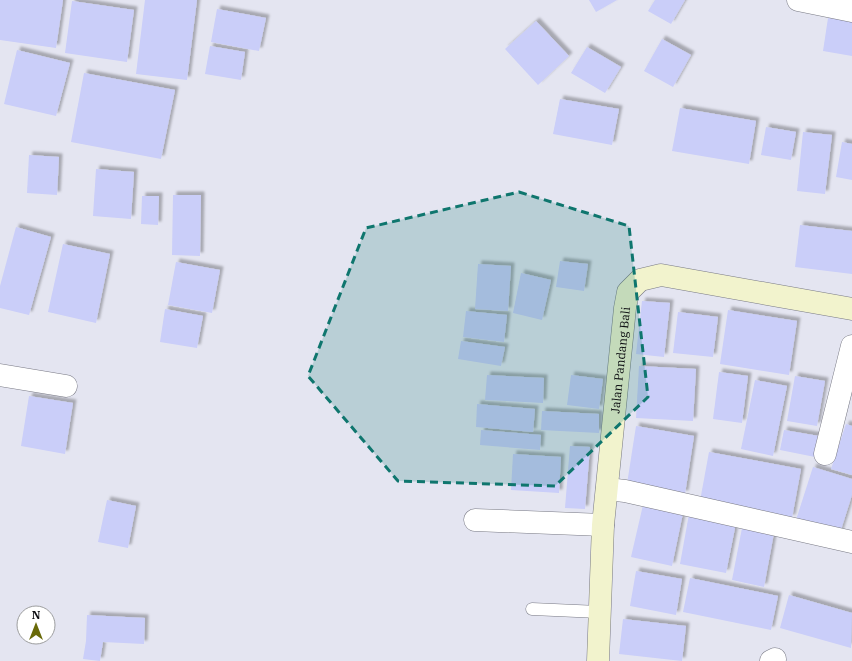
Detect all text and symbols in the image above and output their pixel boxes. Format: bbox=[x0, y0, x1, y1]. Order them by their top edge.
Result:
street label: Jalan Pandang Bali bbox=[607, 306, 633, 414]
north arrow bbox=[16, 605, 56, 645]
text: N bbox=[32, 608, 41, 622]

